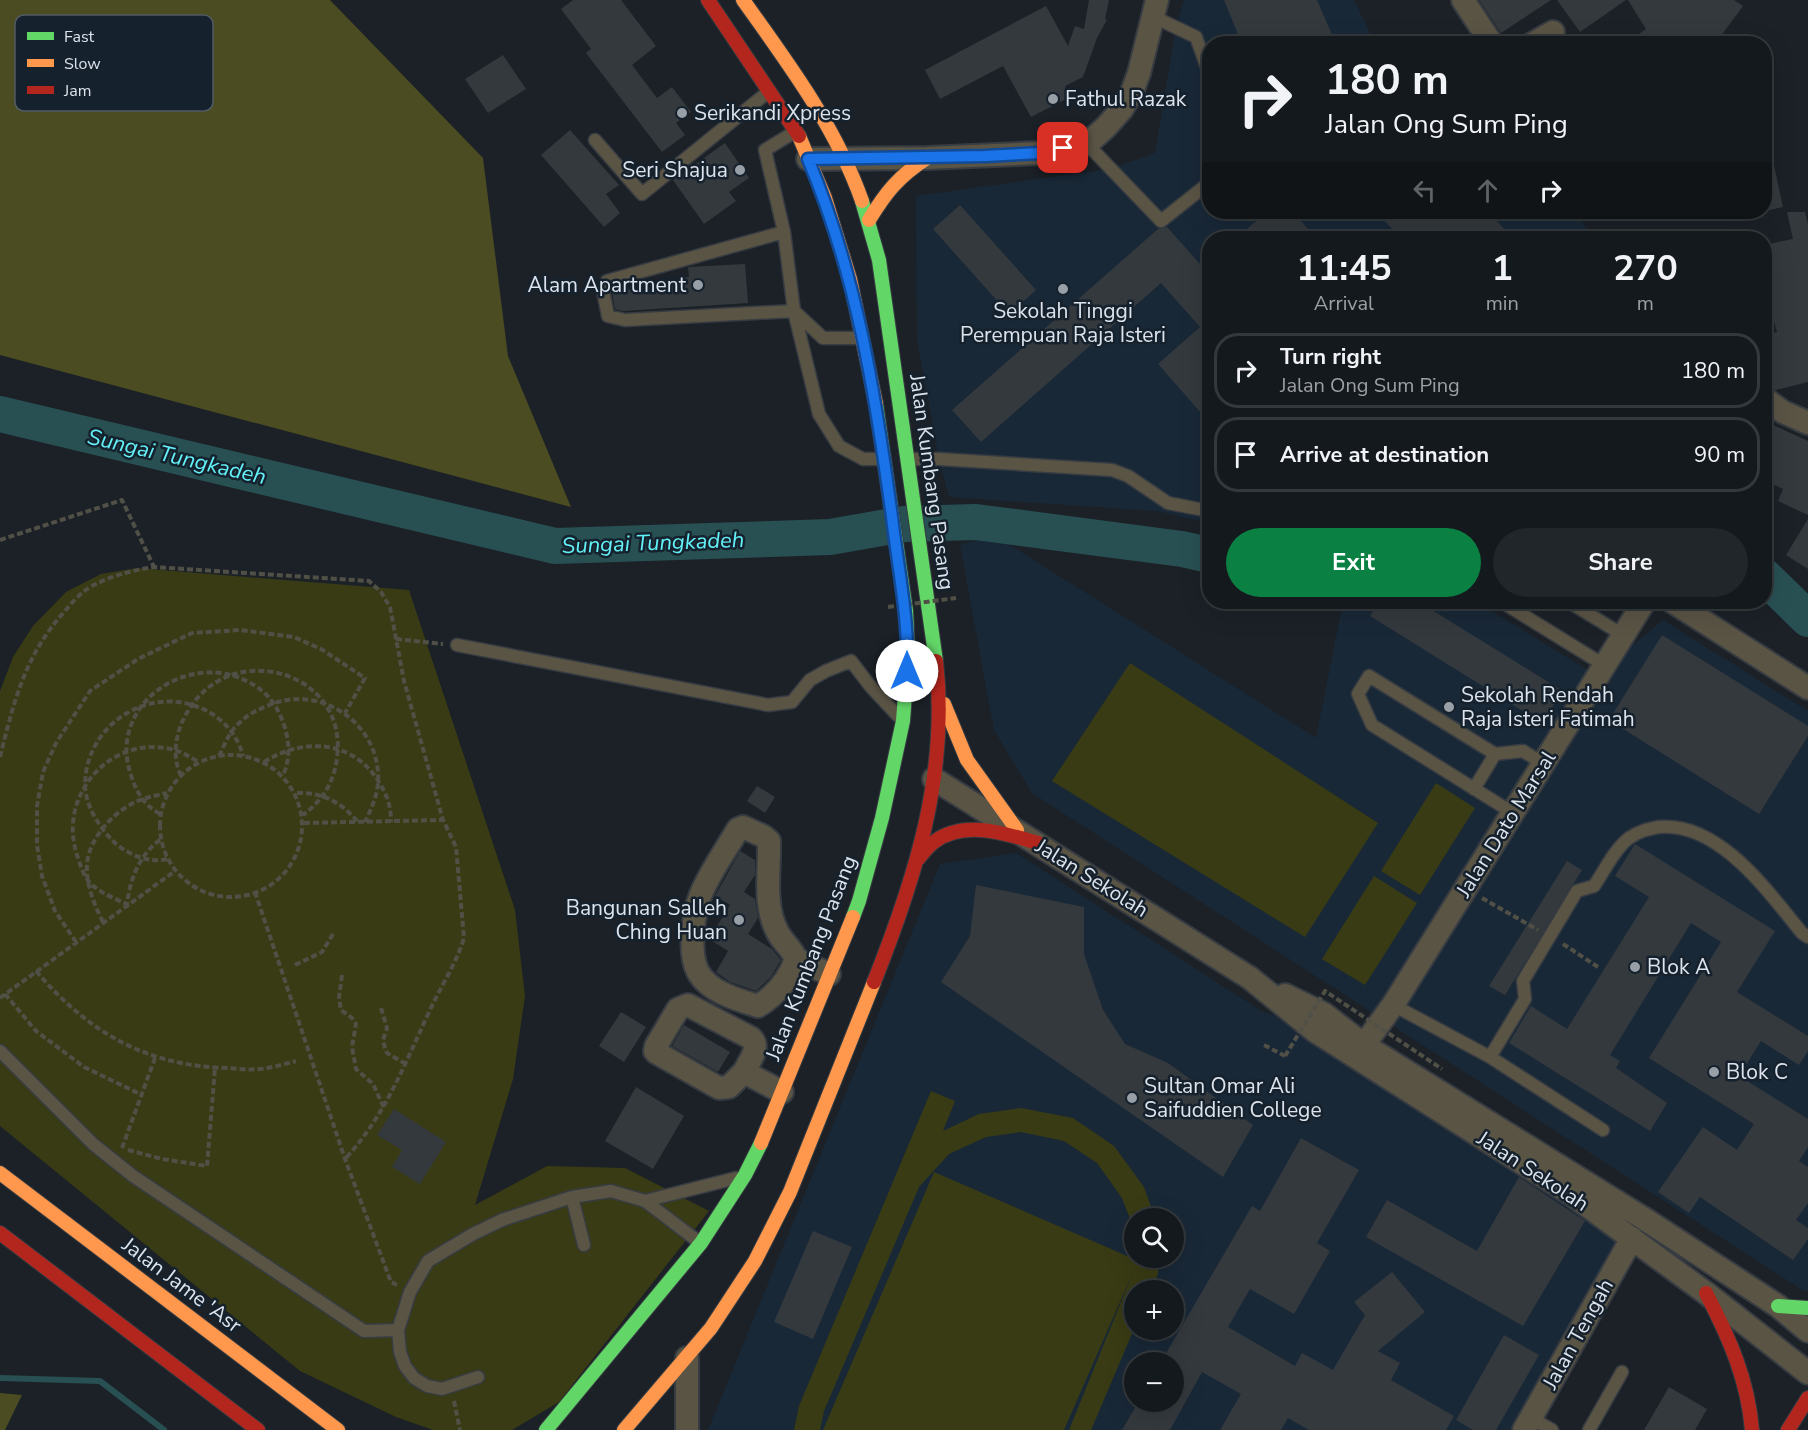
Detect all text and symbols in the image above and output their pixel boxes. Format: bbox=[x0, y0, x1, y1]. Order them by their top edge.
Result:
legend bbox=[15, 15, 213, 111]
text: Fast bbox=[64, 26, 95, 48]
text: 180 m bbox=[1325, 52, 1449, 109]
text: Slow bbox=[64, 53, 101, 75]
icon: right bbox=[1226, 60, 1304, 138]
text: Jam bbox=[63, 80, 91, 102]
place label: Fathul Razak bbox=[1065, 85, 1187, 113]
marker: Fathul Razak bbox=[1046, 92, 1060, 106]
place label: Serikandi Xpress bbox=[694, 99, 851, 127]
marker: Serikandi Xpress bbox=[675, 106, 689, 120]
text: Jalan Ong Sum Ping bbox=[1325, 106, 1568, 143]
pin bbox=[1037, 122, 1088, 173]
icon: arrive bbox=[1046, 131, 1079, 164]
place label: Seri Shajua bbox=[622, 156, 728, 184]
marker: Seri Shajua bbox=[733, 163, 747, 177]
icon: left bbox=[1408, 174, 1441, 207]
icon: ahead bbox=[1471, 174, 1504, 207]
icon: right bbox=[1534, 174, 1567, 207]
text: 11:45 bbox=[1296, 244, 1392, 293]
text: 1 bbox=[1491, 244, 1513, 293]
text: 270 bbox=[1613, 244, 1678, 293]
place label: Alam Apartment bbox=[527, 271, 687, 299]
marker: Alam Apartment bbox=[691, 278, 705, 292]
marker: Sekolah Tinggi Perempuan Raja Isteri bbox=[1056, 282, 1070, 296]
text: Arrival bbox=[1314, 290, 1374, 317]
text: min bbox=[1486, 290, 1519, 317]
text: m bbox=[1637, 290, 1654, 317]
place label: Sekolah Tinggi Perempuan Raja Isteri bbox=[960, 297, 1166, 349]
text: Turn right bbox=[1280, 342, 1381, 372]
icon: right bbox=[1229, 354, 1262, 387]
text: 180 m bbox=[1681, 356, 1745, 386]
street label: Jalan Kumbang Pasang bbox=[903, 371, 961, 592]
text: Jalan Ong Sum Ping bbox=[1280, 372, 1460, 399]
water label: Sungai Tungkadeh bbox=[84, 422, 269, 492]
icon: arrive bbox=[1229, 438, 1262, 471]
text: Arrive at destination bbox=[1280, 440, 1489, 470]
text: 90 m bbox=[1694, 440, 1745, 470]
water label: Sungai Tungkadeh bbox=[561, 525, 745, 561]
button: Exit bbox=[1226, 528, 1481, 597]
button: Share bbox=[1493, 528, 1748, 597]
position arrow bbox=[875, 639, 939, 703]
place label: Sekolah Rendah Raja Isteri Fatimah bbox=[1461, 681, 1635, 733]
marker: Sekolah Rendah Raja Isteri Fatimah bbox=[1442, 700, 1456, 714]
street label: Jalan Dato Marsal bbox=[1449, 745, 1563, 903]
street label: Jalan Sekolah bbox=[1030, 832, 1154, 924]
street label: Jalan Kumbang Pasang bbox=[759, 851, 863, 1066]
place label: Bangunan Salleh Ching Huan bbox=[566, 894, 727, 946]
marker: Bangunan Salleh Ching Huan bbox=[732, 913, 746, 927]
place label: Blok A bbox=[1647, 953, 1710, 981]
marker: Blok A bbox=[1628, 960, 1642, 974]
place label: Blok C bbox=[1726, 1058, 1788, 1086]
marker: Blok C bbox=[1707, 1065, 1721, 1079]
place label: Sultan Omar Ali Saifuddien College bbox=[1144, 1072, 1322, 1124]
marker: Sultan Omar Ali Saifuddien College bbox=[1125, 1091, 1139, 1105]
street label: Jalan Sekolah bbox=[1471, 1124, 1594, 1218]
map controls bbox=[1124, 1208, 1184, 1412]
button: search bbox=[1124, 1208, 1184, 1268]
street label: Jalan Jame 'Asr bbox=[116, 1230, 248, 1339]
street label: Jalan Tengah bbox=[1536, 1274, 1620, 1395]
button: + bbox=[1124, 1280, 1184, 1340]
button: − bbox=[1124, 1352, 1184, 1412]

